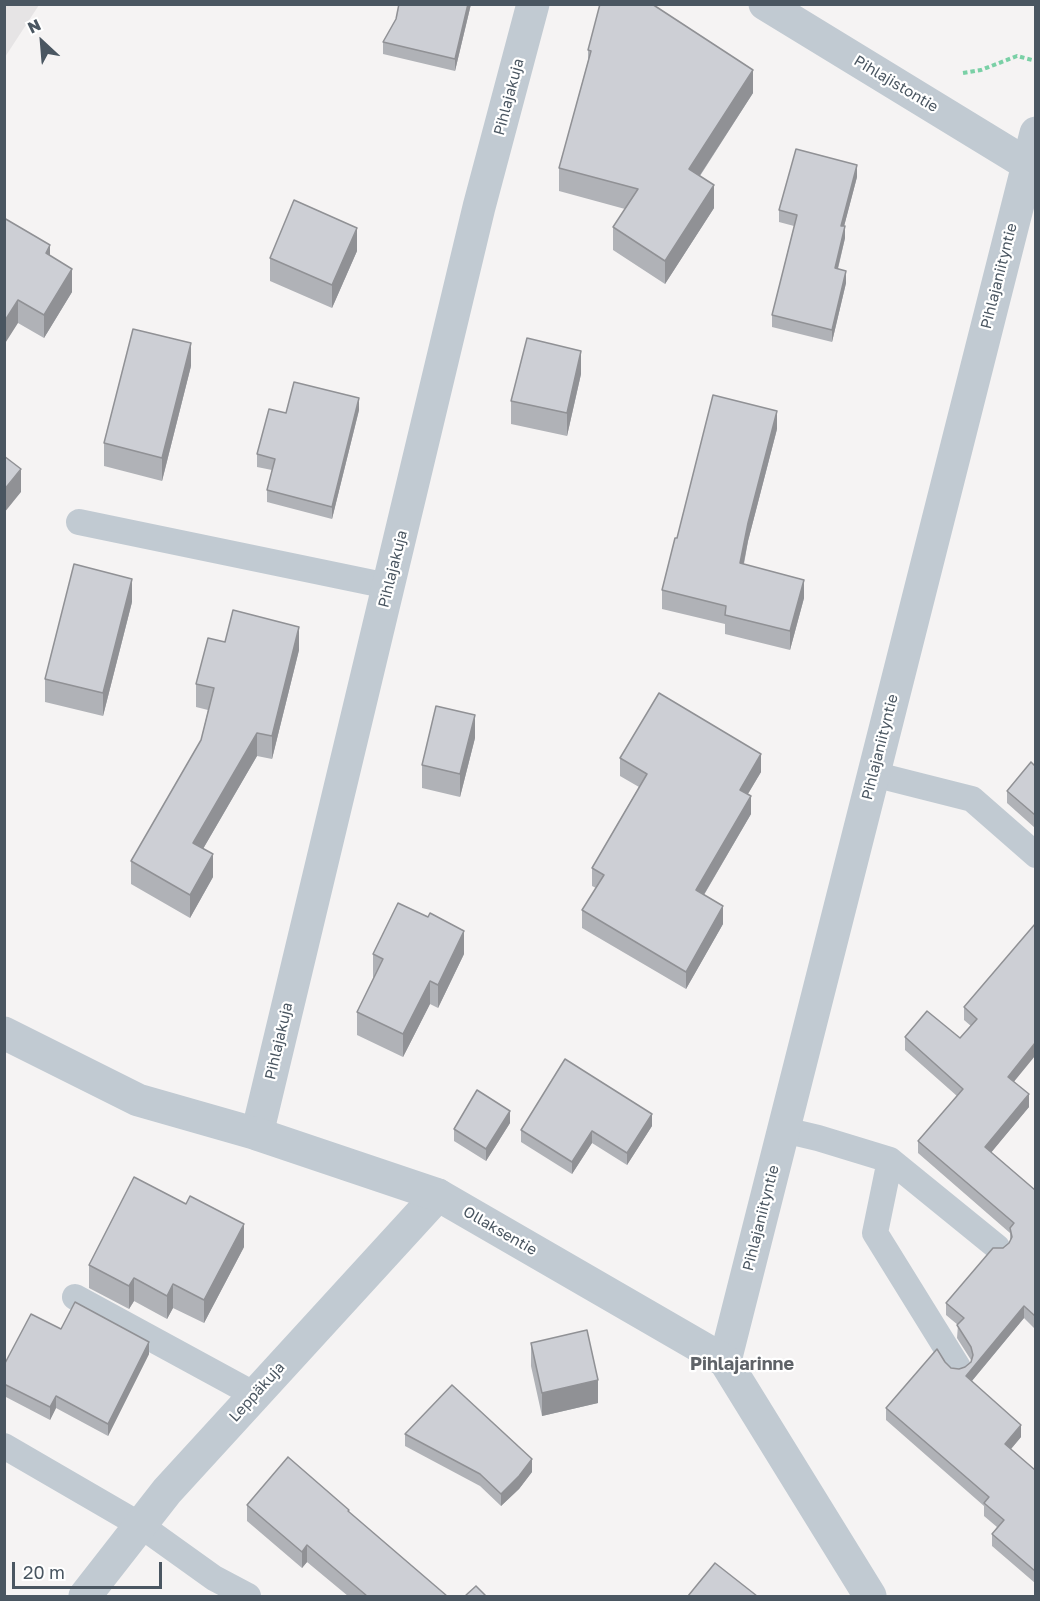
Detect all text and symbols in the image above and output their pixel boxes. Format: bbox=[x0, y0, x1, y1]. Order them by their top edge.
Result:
north arrow bbox=[12, 12, 72, 72]
text: N bbox=[24, 14, 44, 37]
street label: Pihlajistontie bbox=[851, 52, 941, 116]
street label: Pihlajakuja bbox=[490, 57, 528, 137]
street label: Pihlajaniityntie bbox=[977, 221, 1021, 331]
street label: Pihlajakuja bbox=[375, 529, 411, 609]
street label: Pihlajaniityntie bbox=[858, 692, 902, 802]
street label: Pihlajakuja bbox=[261, 1001, 297, 1081]
street label: Pihlajaniityntie bbox=[739, 1163, 783, 1273]
street label: Ollaksentie bbox=[460, 1203, 540, 1259]
district label: Pihlajarinne bbox=[690, 1353, 794, 1375]
street label: Leppäkuja bbox=[226, 1358, 288, 1426]
scale bar bbox=[15, 1550, 165, 1588]
text: 20 m bbox=[23, 1561, 65, 1583]

